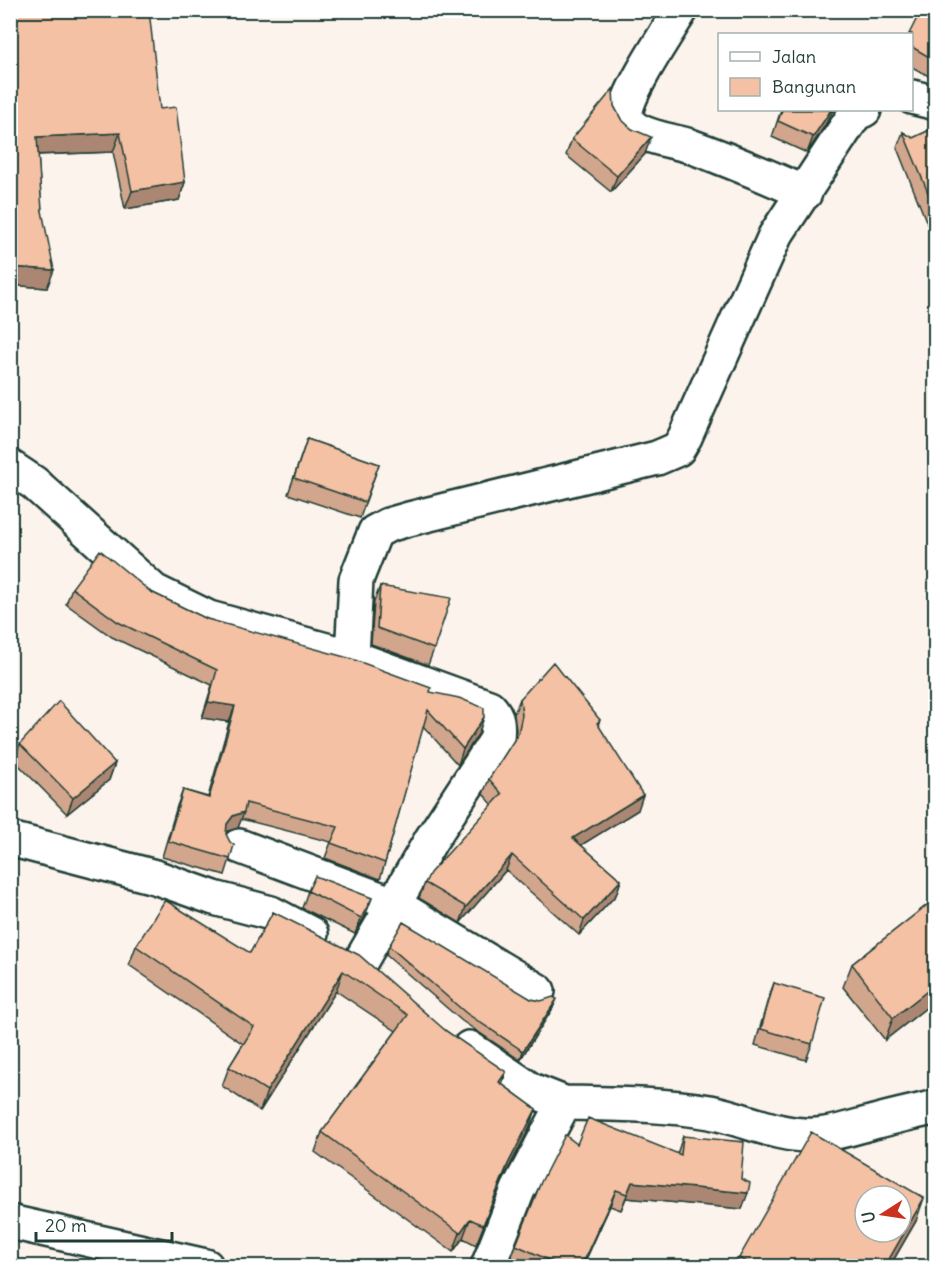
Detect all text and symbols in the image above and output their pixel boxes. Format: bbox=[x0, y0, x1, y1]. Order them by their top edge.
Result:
legend bbox=[718, 33, 913, 111]
text: Jalan bbox=[772, 45, 816, 68]
text: Bangunan bbox=[772, 75, 856, 98]
north arrow bbox=[853, 1184, 913, 1244]
scale bar bbox=[36, 1205, 172, 1243]
text: U bbox=[857, 1210, 879, 1225]
text: 20 m bbox=[45, 1214, 87, 1237]

